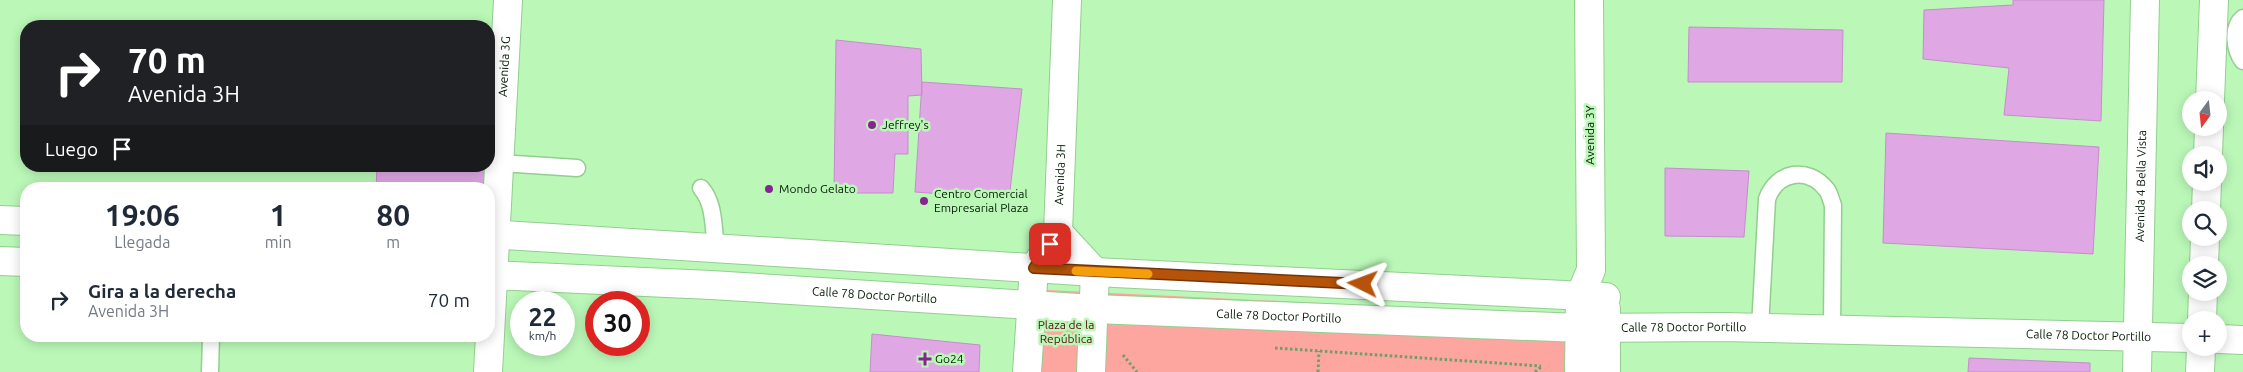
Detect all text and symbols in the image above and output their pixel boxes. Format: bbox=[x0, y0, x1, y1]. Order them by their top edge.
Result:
street label: Avenida 3G bbox=[496, 36, 512, 97]
icon: right bbox=[45, 40, 110, 105]
text: 70 m bbox=[128, 40, 206, 80]
text: Avenida 3H bbox=[128, 81, 240, 106]
north arrow bbox=[2182, 91, 2228, 136]
map controls bbox=[2182, 91, 2227, 356]
street label: Avenida 3Y bbox=[1583, 105, 1596, 165]
place label: Jeffrey's bbox=[882, 118, 929, 131]
marker: Jeffrey's bbox=[866, 119, 878, 131]
street label: Avenida 4 Bella Vista bbox=[2133, 130, 2148, 242]
icon: arrive bbox=[108, 135, 136, 163]
text: Luego bbox=[45, 138, 98, 160]
street label: Avenida 3H bbox=[1052, 144, 1067, 205]
button: sound bbox=[2182, 146, 2227, 191]
place label: Mondo Gelato bbox=[779, 182, 856, 195]
marker: Mondo Gelato bbox=[763, 183, 775, 195]
place label: Centro Comercial Empresarial Plaza bbox=[934, 187, 1028, 214]
marker: Centro Comercial Empresarial Plaza bbox=[918, 195, 930, 207]
text: 19:06 bbox=[105, 198, 180, 232]
text: 1 bbox=[270, 198, 287, 232]
text: 80 bbox=[376, 198, 410, 232]
button: search bbox=[2182, 201, 2227, 246]
pin bbox=[1029, 223, 1071, 265]
icon: arrive bbox=[1036, 230, 1064, 258]
text: Llegada bbox=[114, 233, 170, 251]
text: min bbox=[265, 233, 292, 251]
text: m bbox=[386, 233, 400, 251]
button: layers bbox=[2182, 256, 2227, 301]
position arrow bbox=[1336, 257, 1388, 309]
text: Gira a la derecha bbox=[88, 280, 236, 302]
street label: Calle 78 Doctor Portillo bbox=[812, 284, 937, 305]
icon: right bbox=[45, 286, 73, 314]
text: 70 m bbox=[428, 289, 470, 311]
speed limit sign: 30 bbox=[585, 291, 650, 356]
text: Avenida 3H bbox=[88, 302, 169, 320]
text: 22 bbox=[528, 303, 557, 331]
street label: Calle 78 Doctor Portillo bbox=[1216, 307, 1342, 325]
button: + bbox=[2182, 311, 2227, 356]
park label: Plaza de la República bbox=[1038, 318, 1094, 345]
street label: Calle 78 Doctor Portillo bbox=[1621, 320, 1746, 334]
street label: Calle 78 Doctor Portillo bbox=[2026, 327, 2151, 343]
text: km/h bbox=[529, 329, 556, 342]
place label: Go24 bbox=[935, 352, 964, 365]
marker: Go24 bbox=[919, 353, 931, 365]

